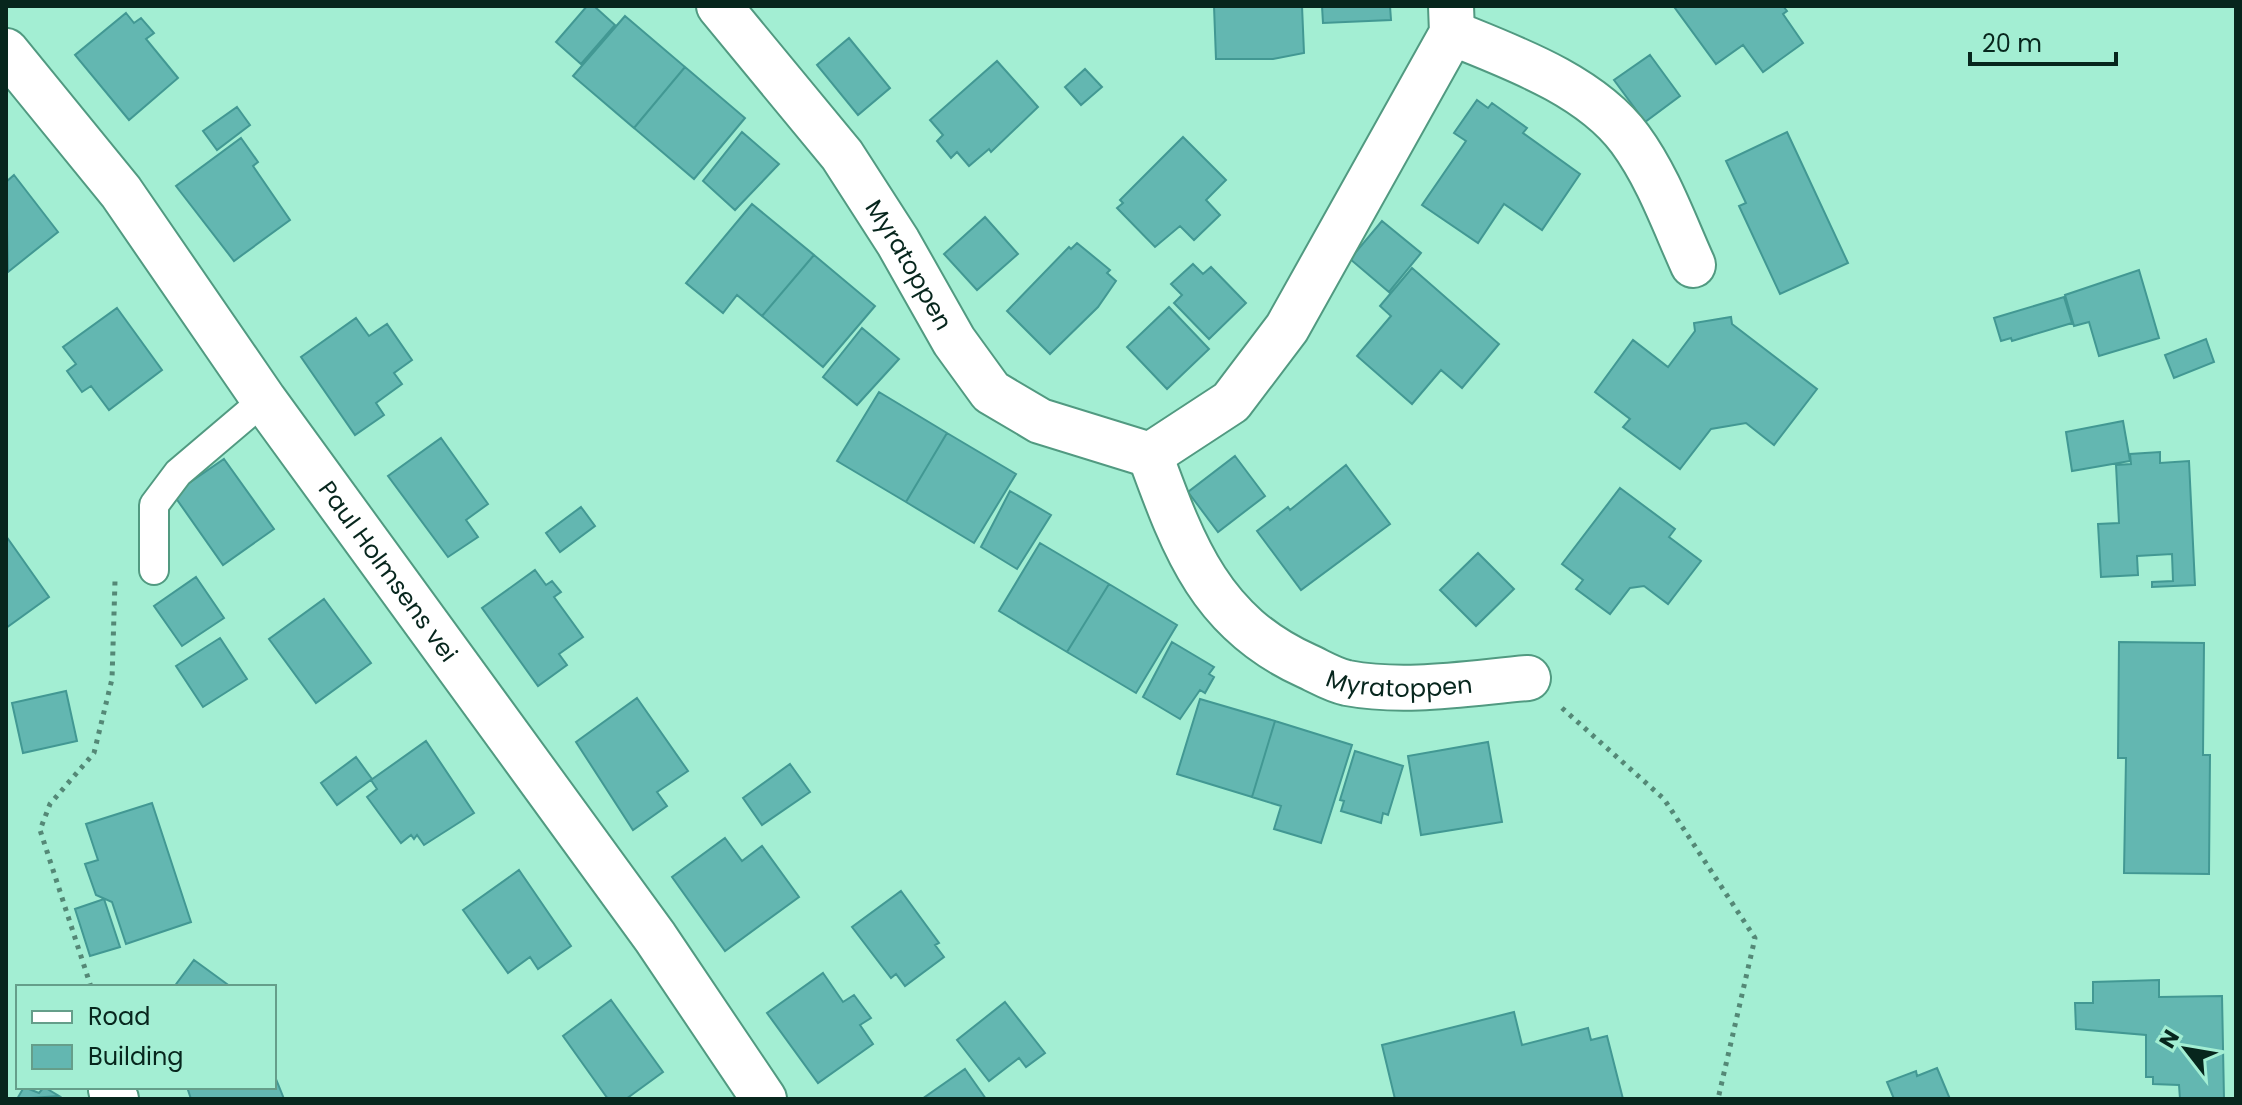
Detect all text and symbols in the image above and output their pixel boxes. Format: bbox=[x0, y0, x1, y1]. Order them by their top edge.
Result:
scale bar bbox=[1970, 16, 2116, 66]
text: 20 m bbox=[1982, 27, 2042, 60]
street label: Myratoppen bbox=[858, 193, 961, 336]
street label: Paul Holmsens vei bbox=[312, 474, 466, 668]
street label: Myratoppen bbox=[1322, 661, 1474, 704]
legend bbox=[16, 985, 276, 1089]
text: Road bbox=[88, 1000, 150, 1033]
north arrow bbox=[2146, 1009, 2226, 1089]
text: N bbox=[2152, 1024, 2187, 1054]
text: Building bbox=[88, 1040, 184, 1073]

